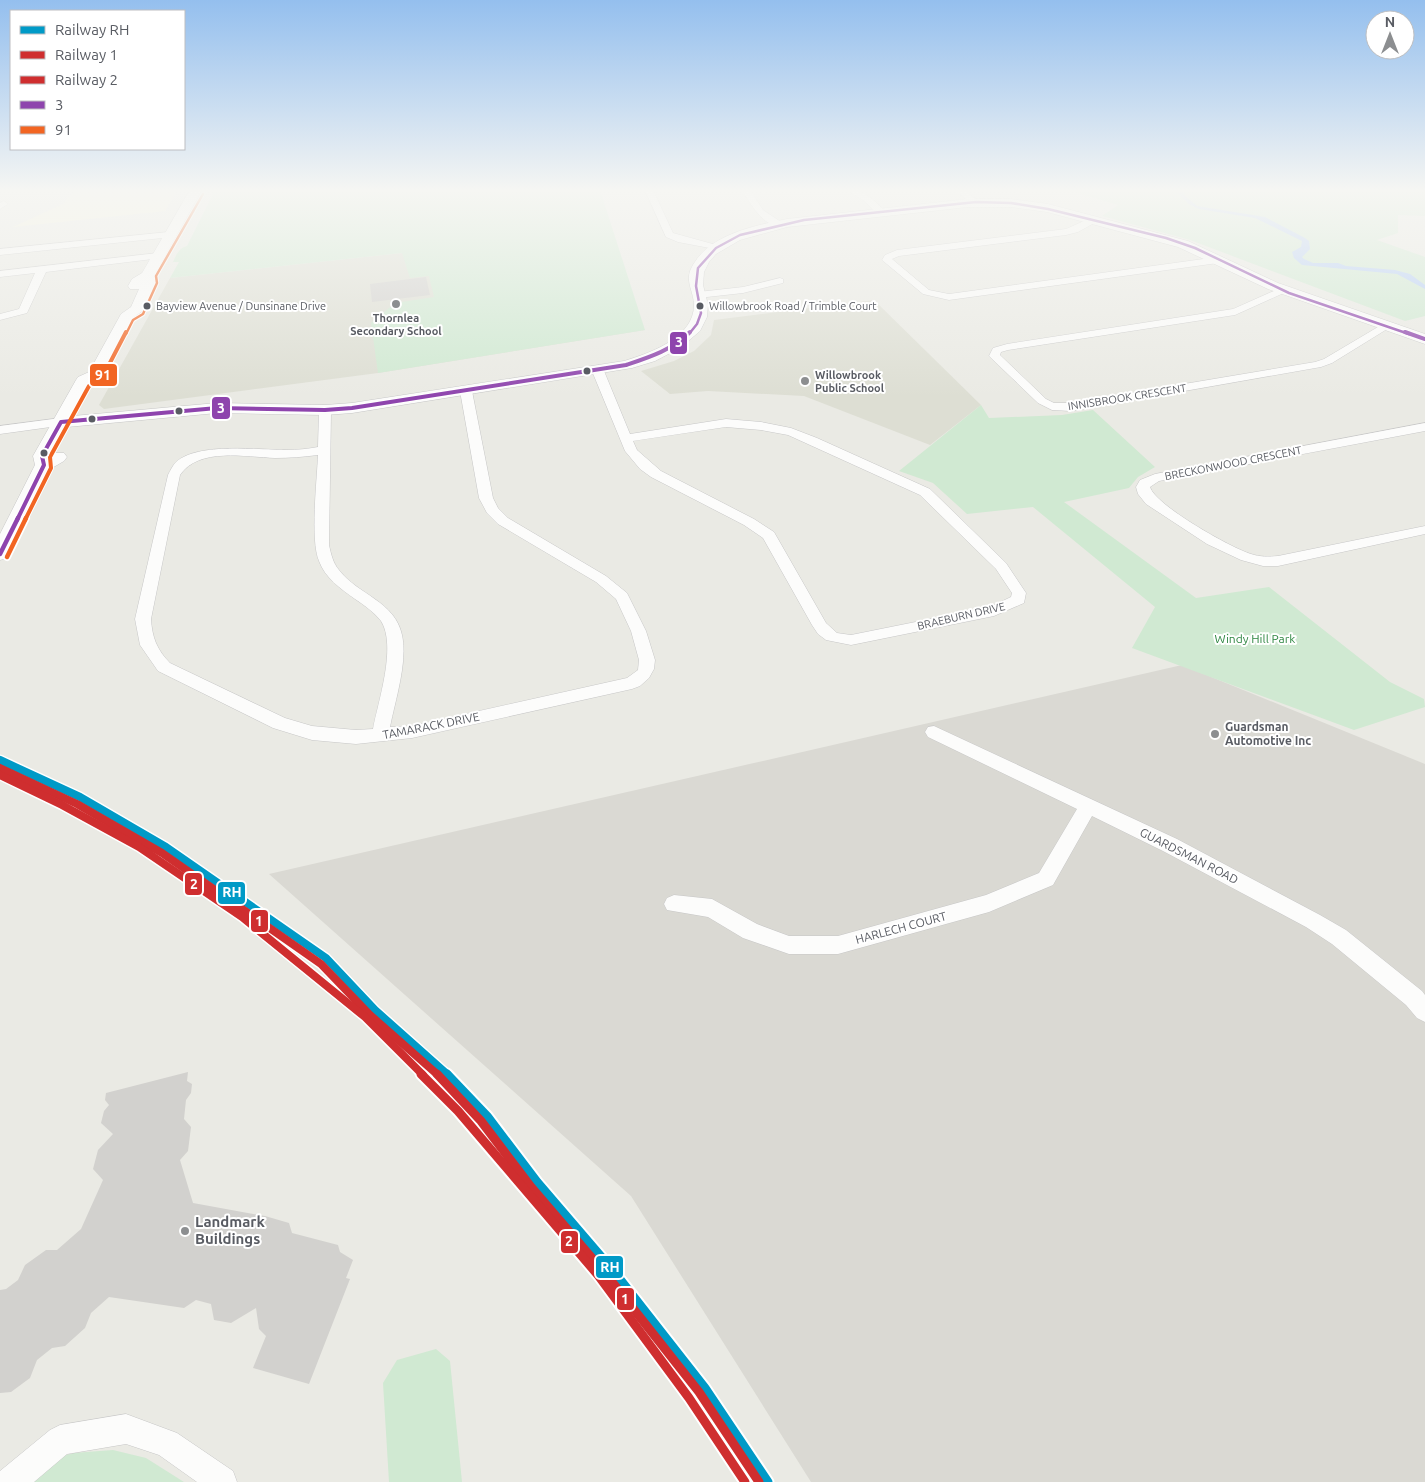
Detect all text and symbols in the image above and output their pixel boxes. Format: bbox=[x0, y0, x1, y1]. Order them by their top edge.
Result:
legend bbox=[10, 10, 185, 150]
north arrow bbox=[1365, 10, 1415, 60]
text: N bbox=[1385, 14, 1395, 30]
text: Railway RH bbox=[55, 21, 129, 38]
text: Railway 1 bbox=[55, 46, 118, 63]
text: Railway 2 bbox=[55, 71, 118, 88]
text: 3 bbox=[55, 96, 63, 113]
text: 91 bbox=[55, 121, 72, 138]
marker: Thornlea Secondary School bbox=[390, 298, 402, 310]
place label: Bayview Avenue / Dunsinane Drive bbox=[156, 300, 326, 312]
place label: Willowbrook Road / Trimble Court bbox=[709, 300, 877, 312]
marker: Bayview Avenue / Dunsinane Drive bbox=[142, 301, 152, 311]
marker: Willowbrook Road / Trimble Court bbox=[695, 301, 705, 311]
place label: Thornlea Secondary School bbox=[350, 312, 442, 337]
line badge: 3 bbox=[669, 331, 688, 355]
text: 3 bbox=[675, 334, 683, 350]
line badge: 91 bbox=[89, 363, 118, 387]
unlabelled marker bbox=[582, 366, 592, 376]
text: 91 bbox=[95, 367, 111, 383]
place label: Willowbrook Public School bbox=[815, 369, 885, 394]
marker: Willowbrook Public School bbox=[799, 375, 811, 387]
street label: INNISBROOK CRESCENT bbox=[1067, 382, 1187, 412]
line badge: 3 bbox=[211, 396, 231, 420]
text: 3 bbox=[217, 400, 225, 416]
unlabelled marker bbox=[174, 406, 184, 416]
unlabelled marker bbox=[87, 414, 97, 424]
street label: BRECKONWOOD CRESCENT bbox=[1163, 444, 1303, 482]
unlabelled marker bbox=[39, 448, 49, 458]
street label: BRAEBURN DRIVE bbox=[916, 600, 1006, 632]
park label: Windy Hill Park bbox=[1215, 632, 1295, 645]
street label: TAMARACK DRIVE bbox=[381, 710, 481, 741]
place label: Guardsman Automotive Inc bbox=[1225, 720, 1311, 747]
marker: Guardsman Automotive Inc bbox=[1209, 728, 1221, 740]
street label: GUARDSMAN ROAD bbox=[1138, 825, 1241, 886]
line badge: 2 bbox=[184, 872, 203, 896]
text: 2 bbox=[190, 876, 198, 892]
line badge: RH bbox=[217, 881, 246, 905]
text: RH bbox=[222, 884, 242, 900]
line badge: 1 bbox=[250, 909, 269, 933]
street label: HARLECH COURT bbox=[854, 909, 948, 946]
text: 1 bbox=[255, 913, 263, 929]
place label: Landmark Buildings bbox=[195, 1213, 266, 1247]
marker: Landmark Buildings bbox=[179, 1225, 191, 1237]
line badge: 2 bbox=[560, 1230, 579, 1254]
text: 2 bbox=[565, 1233, 573, 1249]
line badge: RH bbox=[595, 1255, 624, 1279]
text: RH bbox=[600, 1259, 620, 1275]
line badge: 1 bbox=[616, 1287, 635, 1311]
text: 1 bbox=[621, 1291, 629, 1307]

